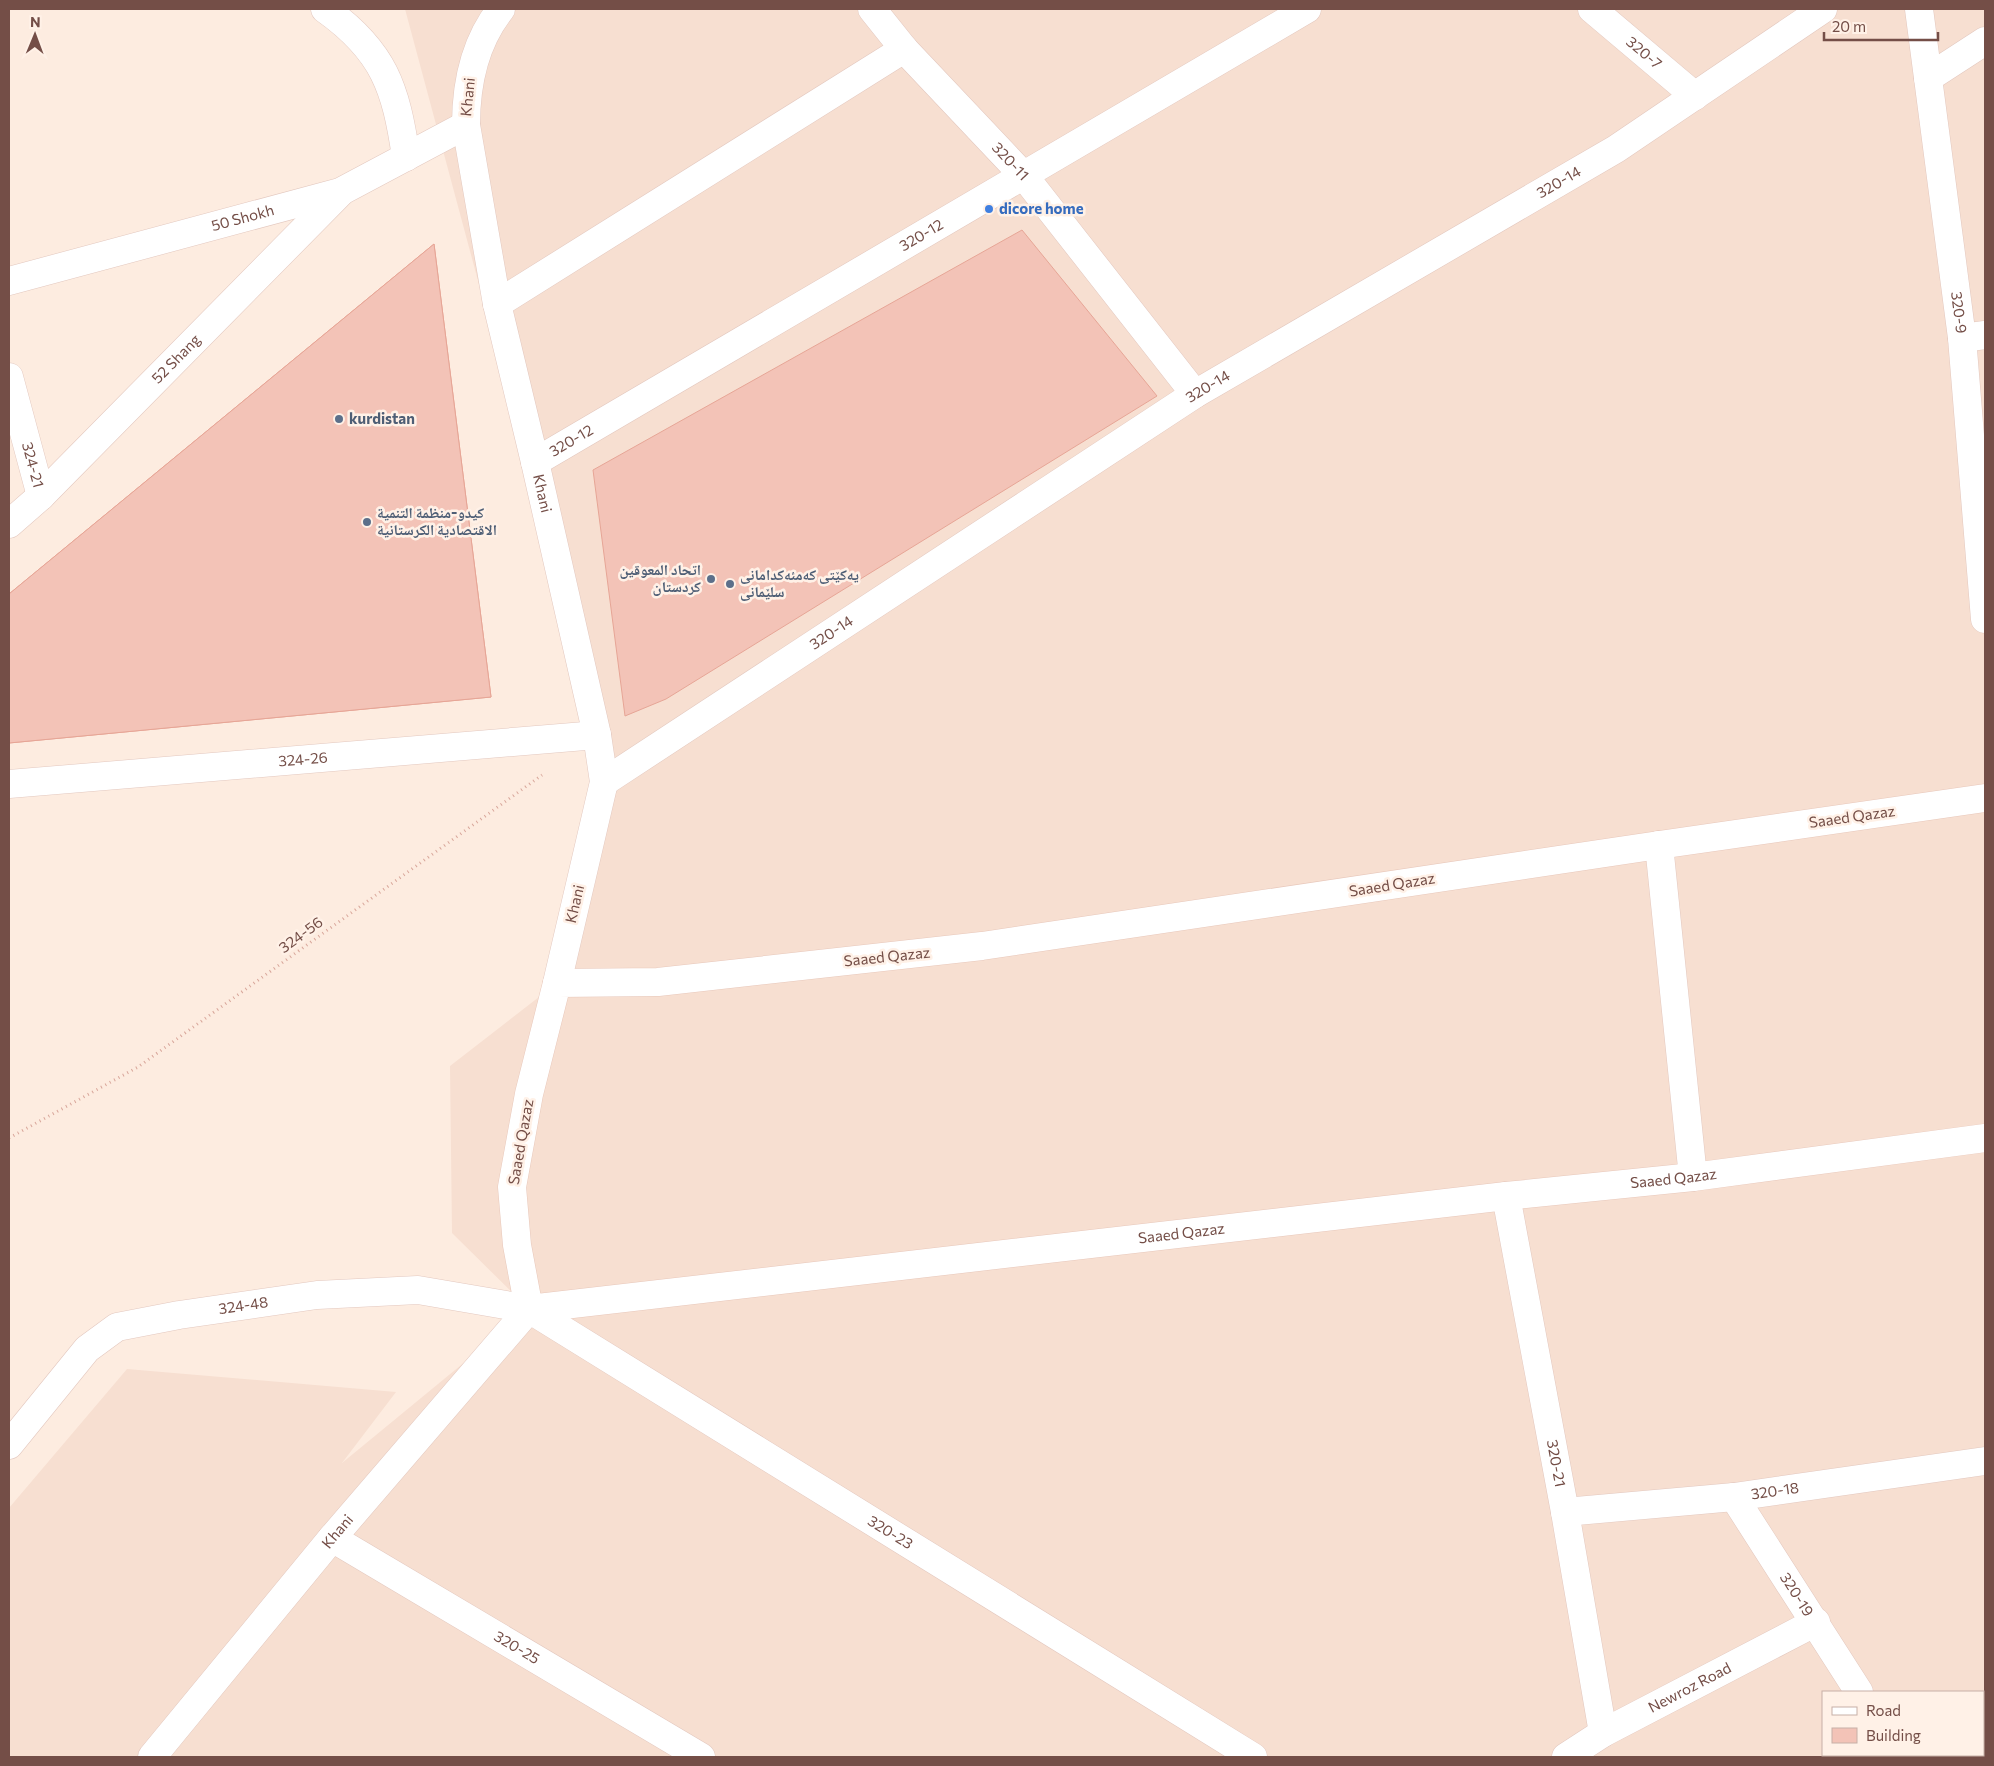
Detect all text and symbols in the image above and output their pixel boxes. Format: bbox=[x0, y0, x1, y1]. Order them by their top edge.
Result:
north arrow bbox=[10, 10, 60, 60]
scale bar bbox=[1824, 10, 1938, 42]
text: N bbox=[30, 13, 41, 30]
text: 20 m bbox=[1832, 17, 1866, 35]
street label: 320-7 bbox=[1623, 32, 1666, 72]
street label: Khani bbox=[456, 77, 478, 117]
street label: 320-11 bbox=[989, 138, 1033, 184]
street label: 320-14 bbox=[1533, 161, 1584, 201]
place label: dicore home bbox=[999, 199, 1084, 217]
street label: 50 Shokh bbox=[209, 200, 276, 234]
marker: dicore home bbox=[983, 203, 995, 215]
street label: 320-12 bbox=[896, 215, 946, 254]
street label: 320-9 bbox=[1948, 290, 1971, 334]
street label: 52 Shang bbox=[147, 330, 204, 387]
street label: 320-14 bbox=[1182, 366, 1233, 406]
place label: kurdistan bbox=[349, 409, 415, 427]
marker: kurdistan bbox=[333, 413, 345, 425]
street label: 320-12 bbox=[546, 420, 596, 460]
street label: 324-21 bbox=[19, 440, 48, 489]
street label: Khani bbox=[530, 472, 556, 514]
place label: کیدو-منظمة التنمية الاقتصادية الكرستانية bbox=[377, 503, 497, 538]
marker: کیدو-منظمة التنمية الاقتصادية الكرستانية bbox=[361, 516, 373, 528]
place label: اتحاد المعوقین کردستان bbox=[619, 560, 701, 596]
place label: یەکێتی کەمئەکدامانی سلێمانی bbox=[740, 565, 859, 601]
marker: اتحاد المعوقین کردستان bbox=[705, 573, 717, 585]
marker: یەکێتی کەمئەکدامانی سلێمانی bbox=[724, 578, 736, 590]
street label: 320-14 bbox=[806, 611, 856, 653]
street label: 324-26 bbox=[278, 747, 328, 770]
street label: Saaed Qazaz bbox=[1808, 801, 1896, 831]
street label: Saaed Qazaz bbox=[1348, 868, 1436, 900]
street label: Khani bbox=[561, 883, 587, 925]
street label: 324-56 bbox=[275, 912, 326, 956]
street label: Saaed Qazaz bbox=[843, 943, 931, 969]
street label: Saaed Qazaz bbox=[504, 1098, 536, 1186]
street label: Saaed Qazaz bbox=[1629, 1164, 1718, 1191]
street label: Saaed Qazaz bbox=[1137, 1219, 1226, 1246]
street label: 324-48 bbox=[217, 1292, 269, 1317]
street label: 320-21 bbox=[1544, 1438, 1570, 1488]
street label: 320-18 bbox=[1750, 1478, 1800, 1502]
street label: Khani bbox=[317, 1510, 356, 1552]
street label: 320-23 bbox=[865, 1511, 917, 1552]
street label: 320-19 bbox=[1777, 1569, 1818, 1619]
street label: 320-25 bbox=[491, 1626, 543, 1667]
street label: Newroz Road bbox=[1645, 1658, 1734, 1716]
legend bbox=[1822, 1691, 1984, 1756]
text: Road bbox=[1866, 1701, 1901, 1719]
text: Building bbox=[1866, 1726, 1921, 1744]

